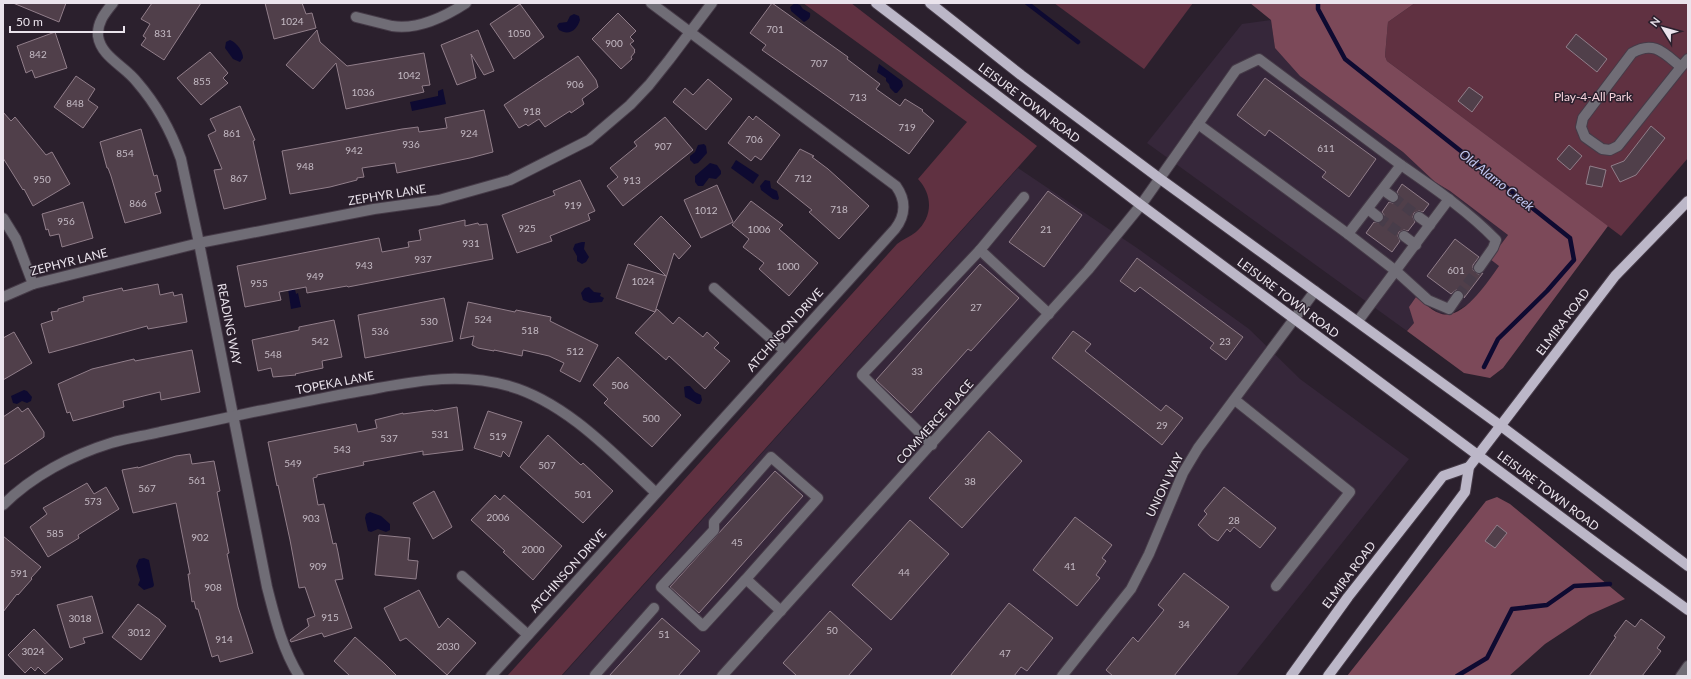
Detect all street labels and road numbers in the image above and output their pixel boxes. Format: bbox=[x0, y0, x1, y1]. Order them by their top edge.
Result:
street label: LEISURE TOWN ROAD bbox=[975, 59, 1083, 146]
street label: ZEPHYR LANE bbox=[347, 181, 427, 208]
street label: ZEPHYR LANE bbox=[29, 245, 109, 278]
street label: LEISURE TOWN ROAD bbox=[1234, 254, 1342, 341]
street label: READING WAY bbox=[214, 282, 245, 366]
street label: ATCHINSON DRIVE bbox=[743, 285, 826, 374]
street label: ELMIRA ROAD bbox=[1533, 285, 1593, 358]
street label: TOPEKA LANE bbox=[294, 368, 375, 397]
street label: COMMERCE PLACE bbox=[893, 376, 976, 467]
street label: LEISURE TOWN ROAD bbox=[1494, 447, 1602, 534]
street label: UNION WAY bbox=[1143, 450, 1187, 519]
street label: ATCHINSON DRIVE bbox=[526, 526, 609, 615]
street label: ELMIRA ROAD bbox=[1319, 538, 1379, 611]

